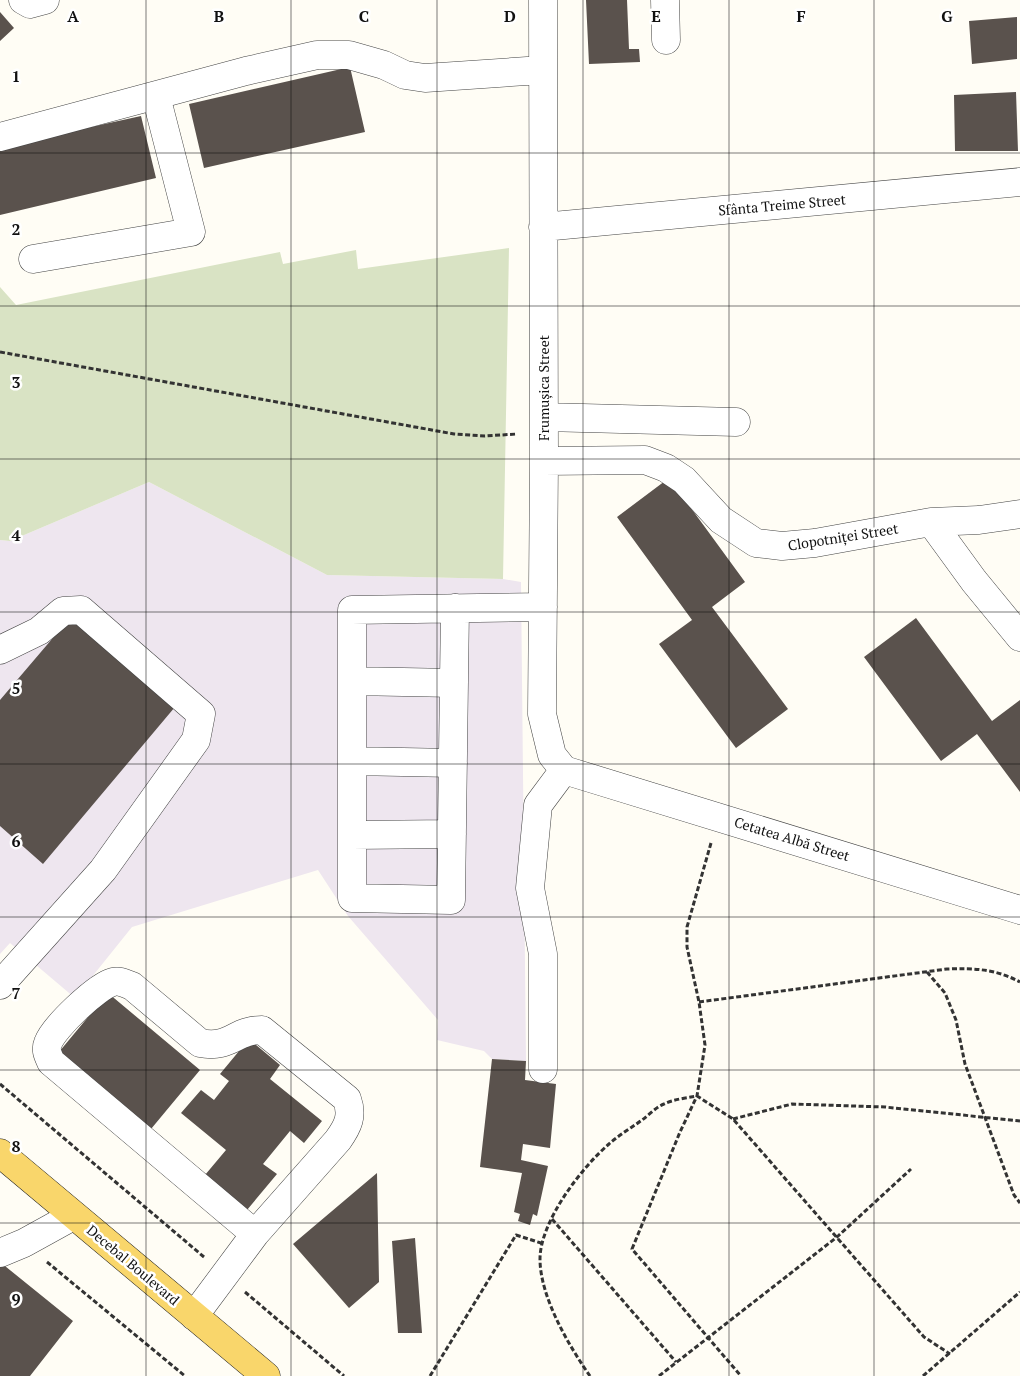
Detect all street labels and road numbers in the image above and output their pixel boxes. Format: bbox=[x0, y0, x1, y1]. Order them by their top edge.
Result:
street label: Sfânta Treime Street bbox=[717, 189, 847, 220]
street label: Frumușica Street bbox=[534, 334, 553, 441]
street label: Clopotniței Street bbox=[786, 518, 900, 555]
street label: Cetatea Albă Street bbox=[732, 812, 853, 865]
street label: Decebal Boulevard bbox=[83, 1220, 184, 1309]

